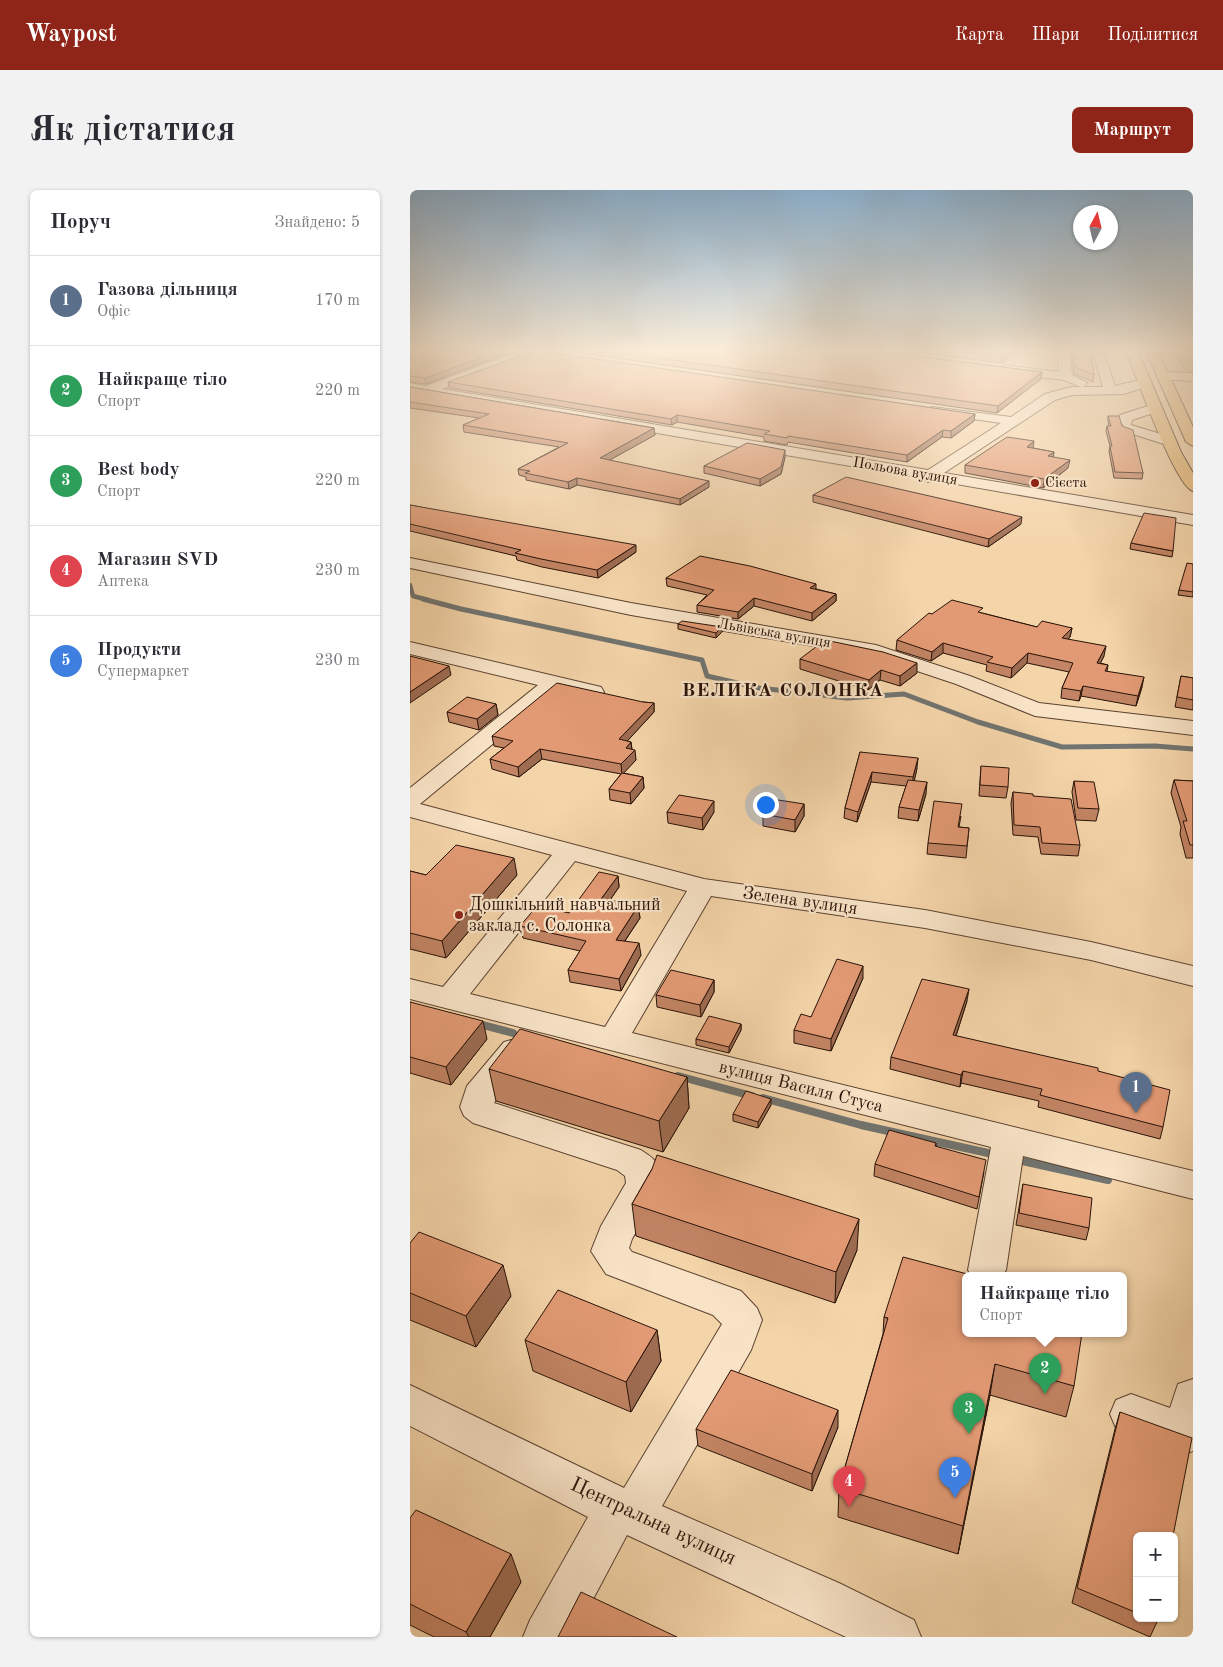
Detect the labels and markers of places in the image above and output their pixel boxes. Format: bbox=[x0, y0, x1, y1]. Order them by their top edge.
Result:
place label: Сієста bbox=[1045, 476, 1087, 491]
marker: Сієста bbox=[1029, 477, 1041, 489]
place label: Дошкільний навчальний заклад с. Солонка bbox=[469, 896, 661, 935]
marker: Дошкільний навчальний заклад с. Солонка bbox=[453, 909, 465, 921]
pin: 1 bbox=[1120, 1072, 1152, 1113]
pin: 2 bbox=[1029, 1353, 1061, 1394]
pin: 3 bbox=[953, 1393, 985, 1434]
pin: 5 bbox=[939, 1457, 971, 1498]
pin: 4 bbox=[833, 1466, 865, 1507]

